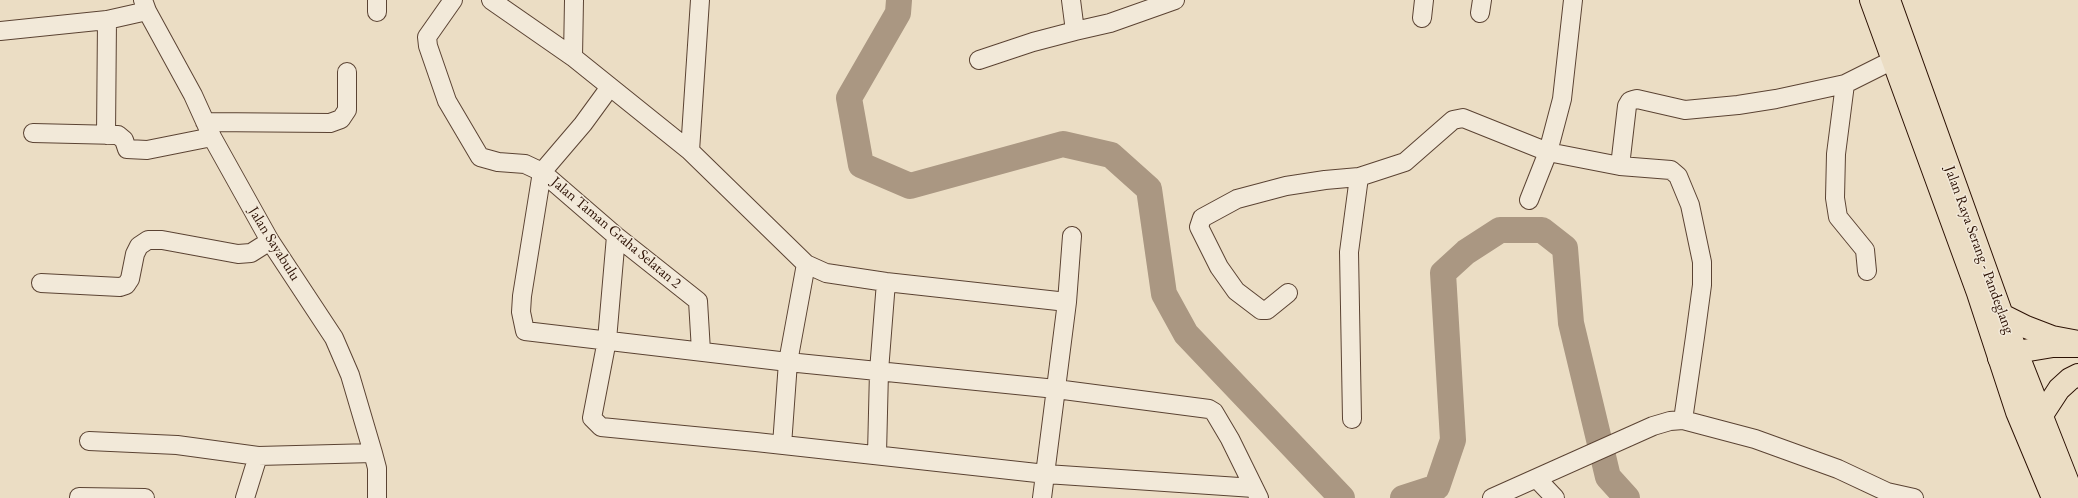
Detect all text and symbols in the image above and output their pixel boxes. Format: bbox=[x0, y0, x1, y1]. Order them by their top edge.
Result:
street label: Jalan Raya Serang - Pandeglang bbox=[1940, 164, 2018, 336]
street label: Jalan Taman Graha Selatan 2 bbox=[547, 173, 685, 293]
street label: Jalan Sayabulu bbox=[244, 204, 304, 284]

